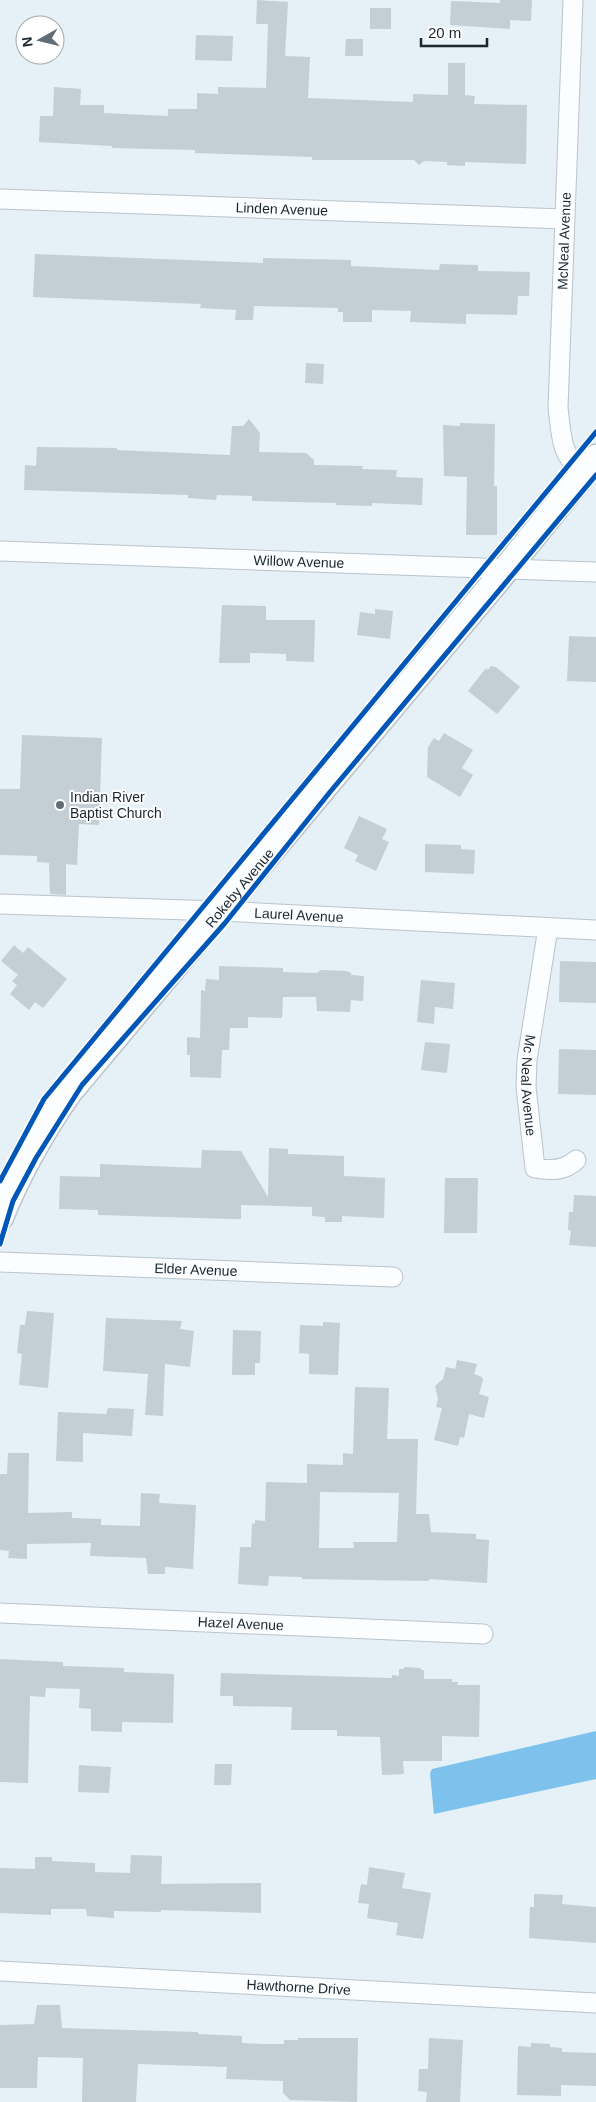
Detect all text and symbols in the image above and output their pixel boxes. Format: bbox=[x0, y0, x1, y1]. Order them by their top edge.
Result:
north arrow bbox=[15, 15, 65, 65]
scale bar bbox=[421, 15, 487, 47]
text: 20 m bbox=[428, 24, 461, 41]
text: N bbox=[18, 36, 36, 48]
street label: McNeal Avenue bbox=[554, 192, 574, 290]
street label: Linden Avenue bbox=[235, 199, 329, 219]
street label: Willow Avenue bbox=[253, 552, 345, 571]
place label: Indian River Baptist Church bbox=[70, 789, 162, 821]
marker: Indian River Baptist Church bbox=[54, 799, 66, 811]
street label: Rokeby Avenue bbox=[202, 845, 277, 931]
street label: Laurel Avenue bbox=[254, 905, 344, 925]
street label: Mc Neal Avenue bbox=[518, 1033, 539, 1137]
street label: Elder Avenue bbox=[154, 1260, 238, 1279]
street label: Hazel Avenue bbox=[197, 1614, 284, 1633]
street label: Hawthorne Drive bbox=[246, 1976, 351, 1998]

